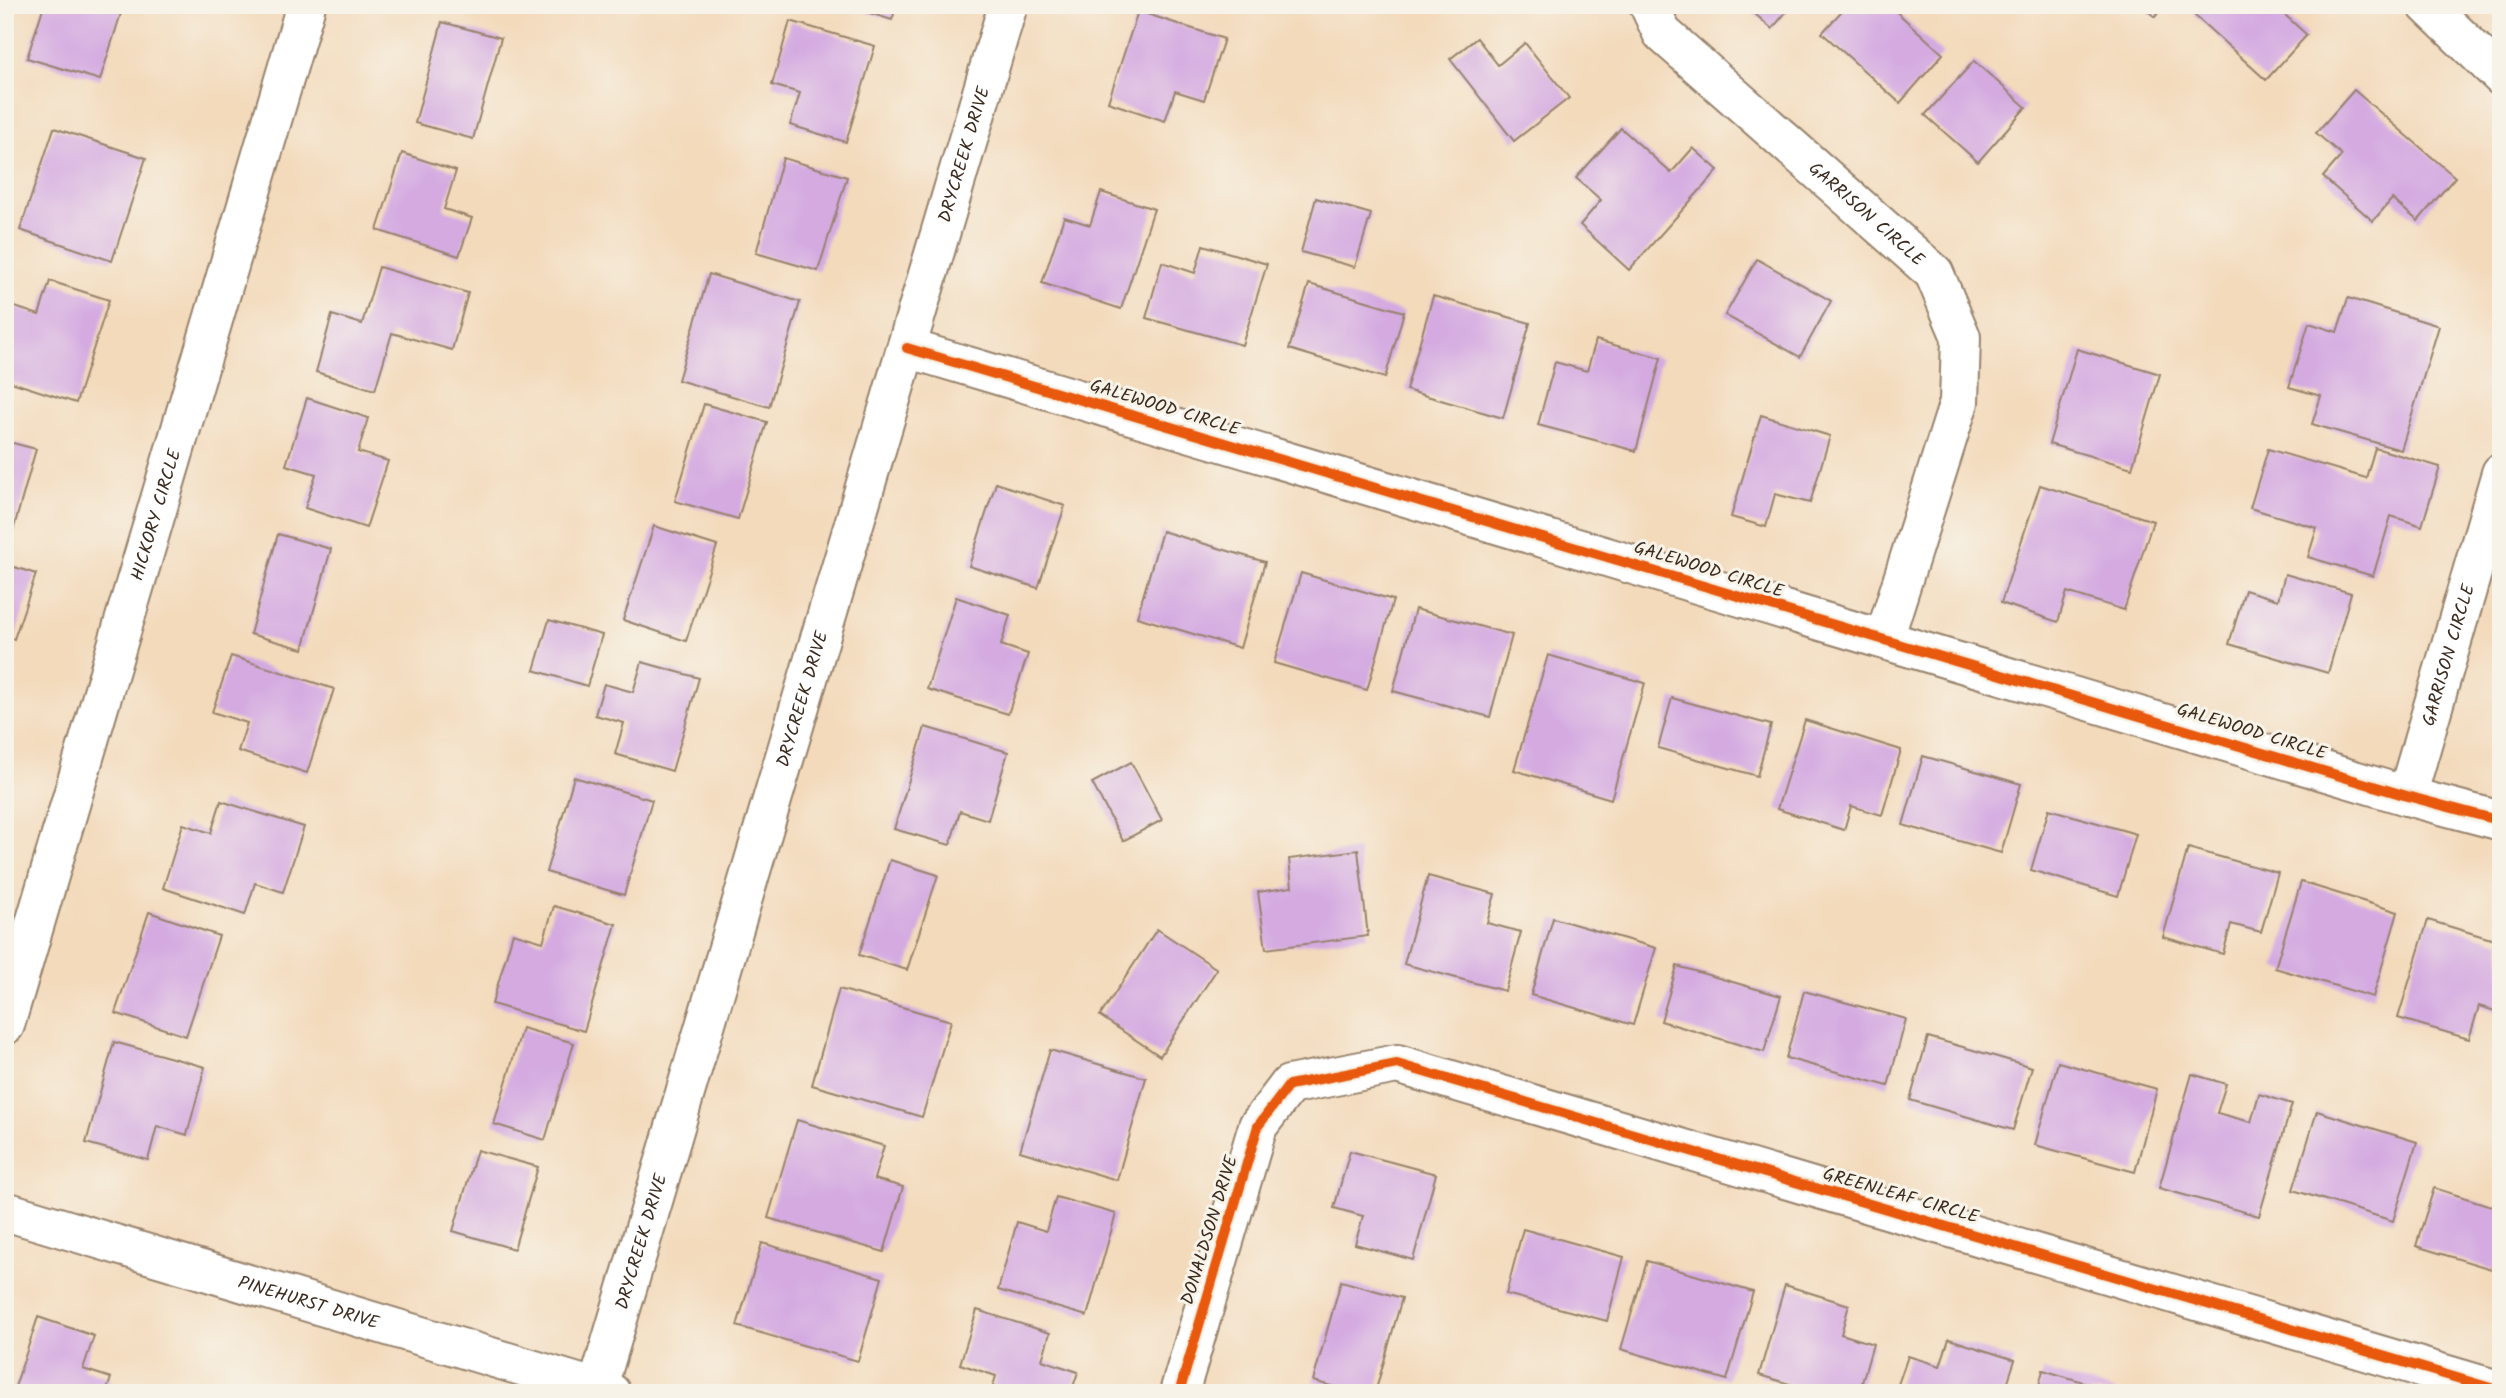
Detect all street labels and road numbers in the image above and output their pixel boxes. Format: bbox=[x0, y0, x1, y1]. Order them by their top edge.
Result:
street label: DRYCREEK DRIVE bbox=[931, 83, 999, 226]
street label: GARRISON CIRCLE bbox=[1801, 155, 1931, 275]
street label: GALEWOOD CIRCLE bbox=[1086, 372, 1243, 445]
street label: HICKORY CIRCLE bbox=[124, 445, 190, 585]
street label: GALEWOOD CIRCLE bbox=[1630, 534, 1787, 607]
street label: GARRISON CIRCLE bbox=[2415, 580, 2484, 730]
street label: DRYCREEK DRIVE bbox=[770, 627, 837, 771]
street label: GALEWOOD CIRCLE bbox=[2173, 696, 2330, 769]
street label: DONALDSON DRIVE bbox=[1174, 1152, 1247, 1309]
street label: GREENLEAF CIRCLE bbox=[1819, 1160, 1982, 1233]
street label: DRYCREEK DRIVE bbox=[608, 1170, 676, 1313]
street label: PINEHURST DRIVE bbox=[234, 1269, 383, 1339]

